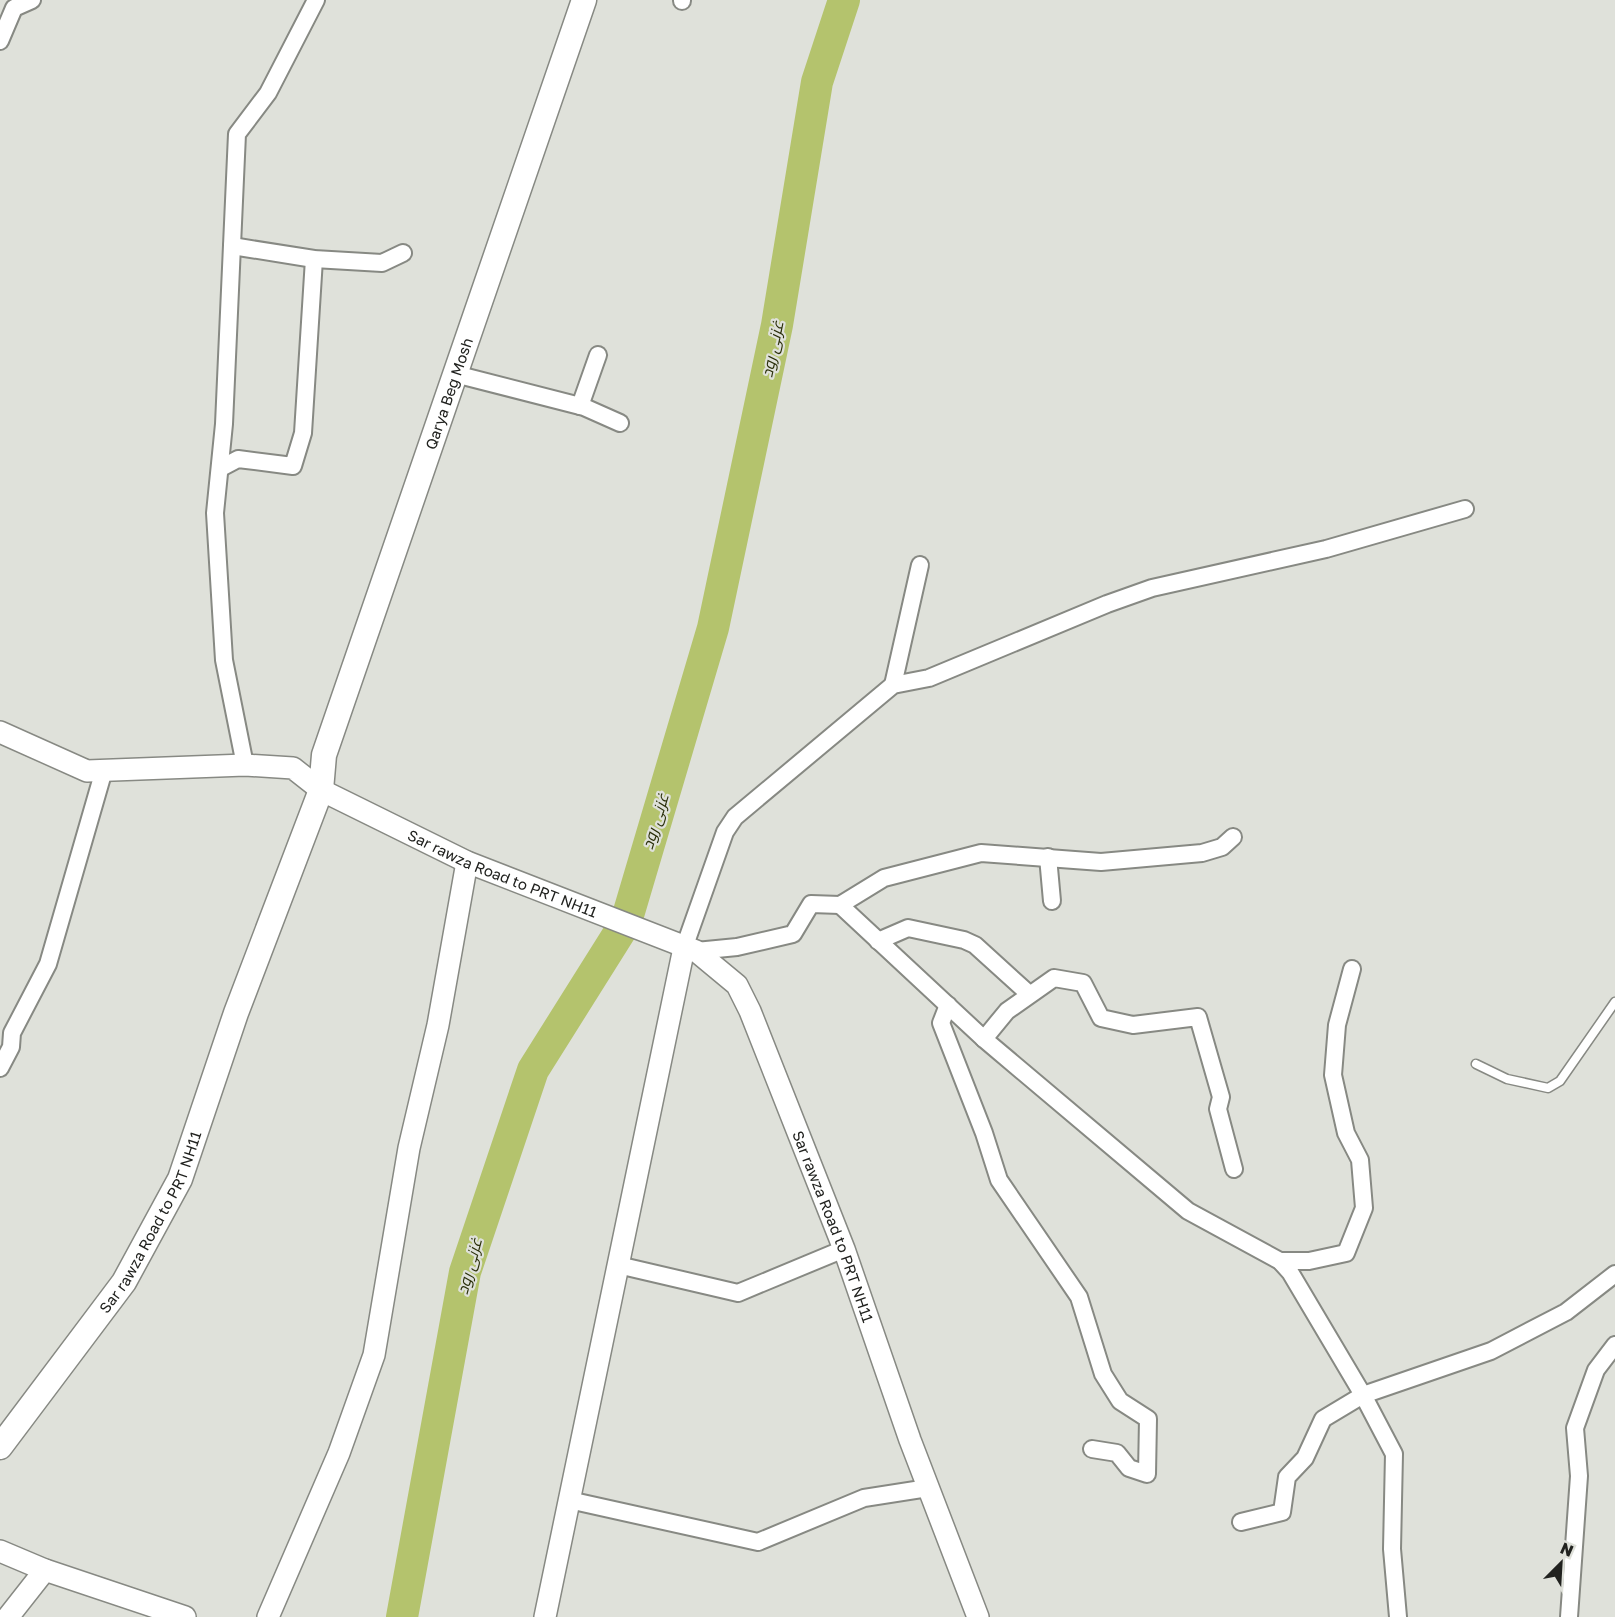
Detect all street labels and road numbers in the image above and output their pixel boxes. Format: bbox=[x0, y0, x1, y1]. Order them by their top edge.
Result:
street label: Qarya Beg Mosh bbox=[421, 335, 476, 452]
street label: Sar rawza Road to PRT NH11 bbox=[405, 825, 600, 921]
street label: Sar rawza Road to PRT NH11 bbox=[789, 1128, 878, 1325]
street label: Sar rawza Road to PRT NH11 bbox=[95, 1129, 205, 1316]

